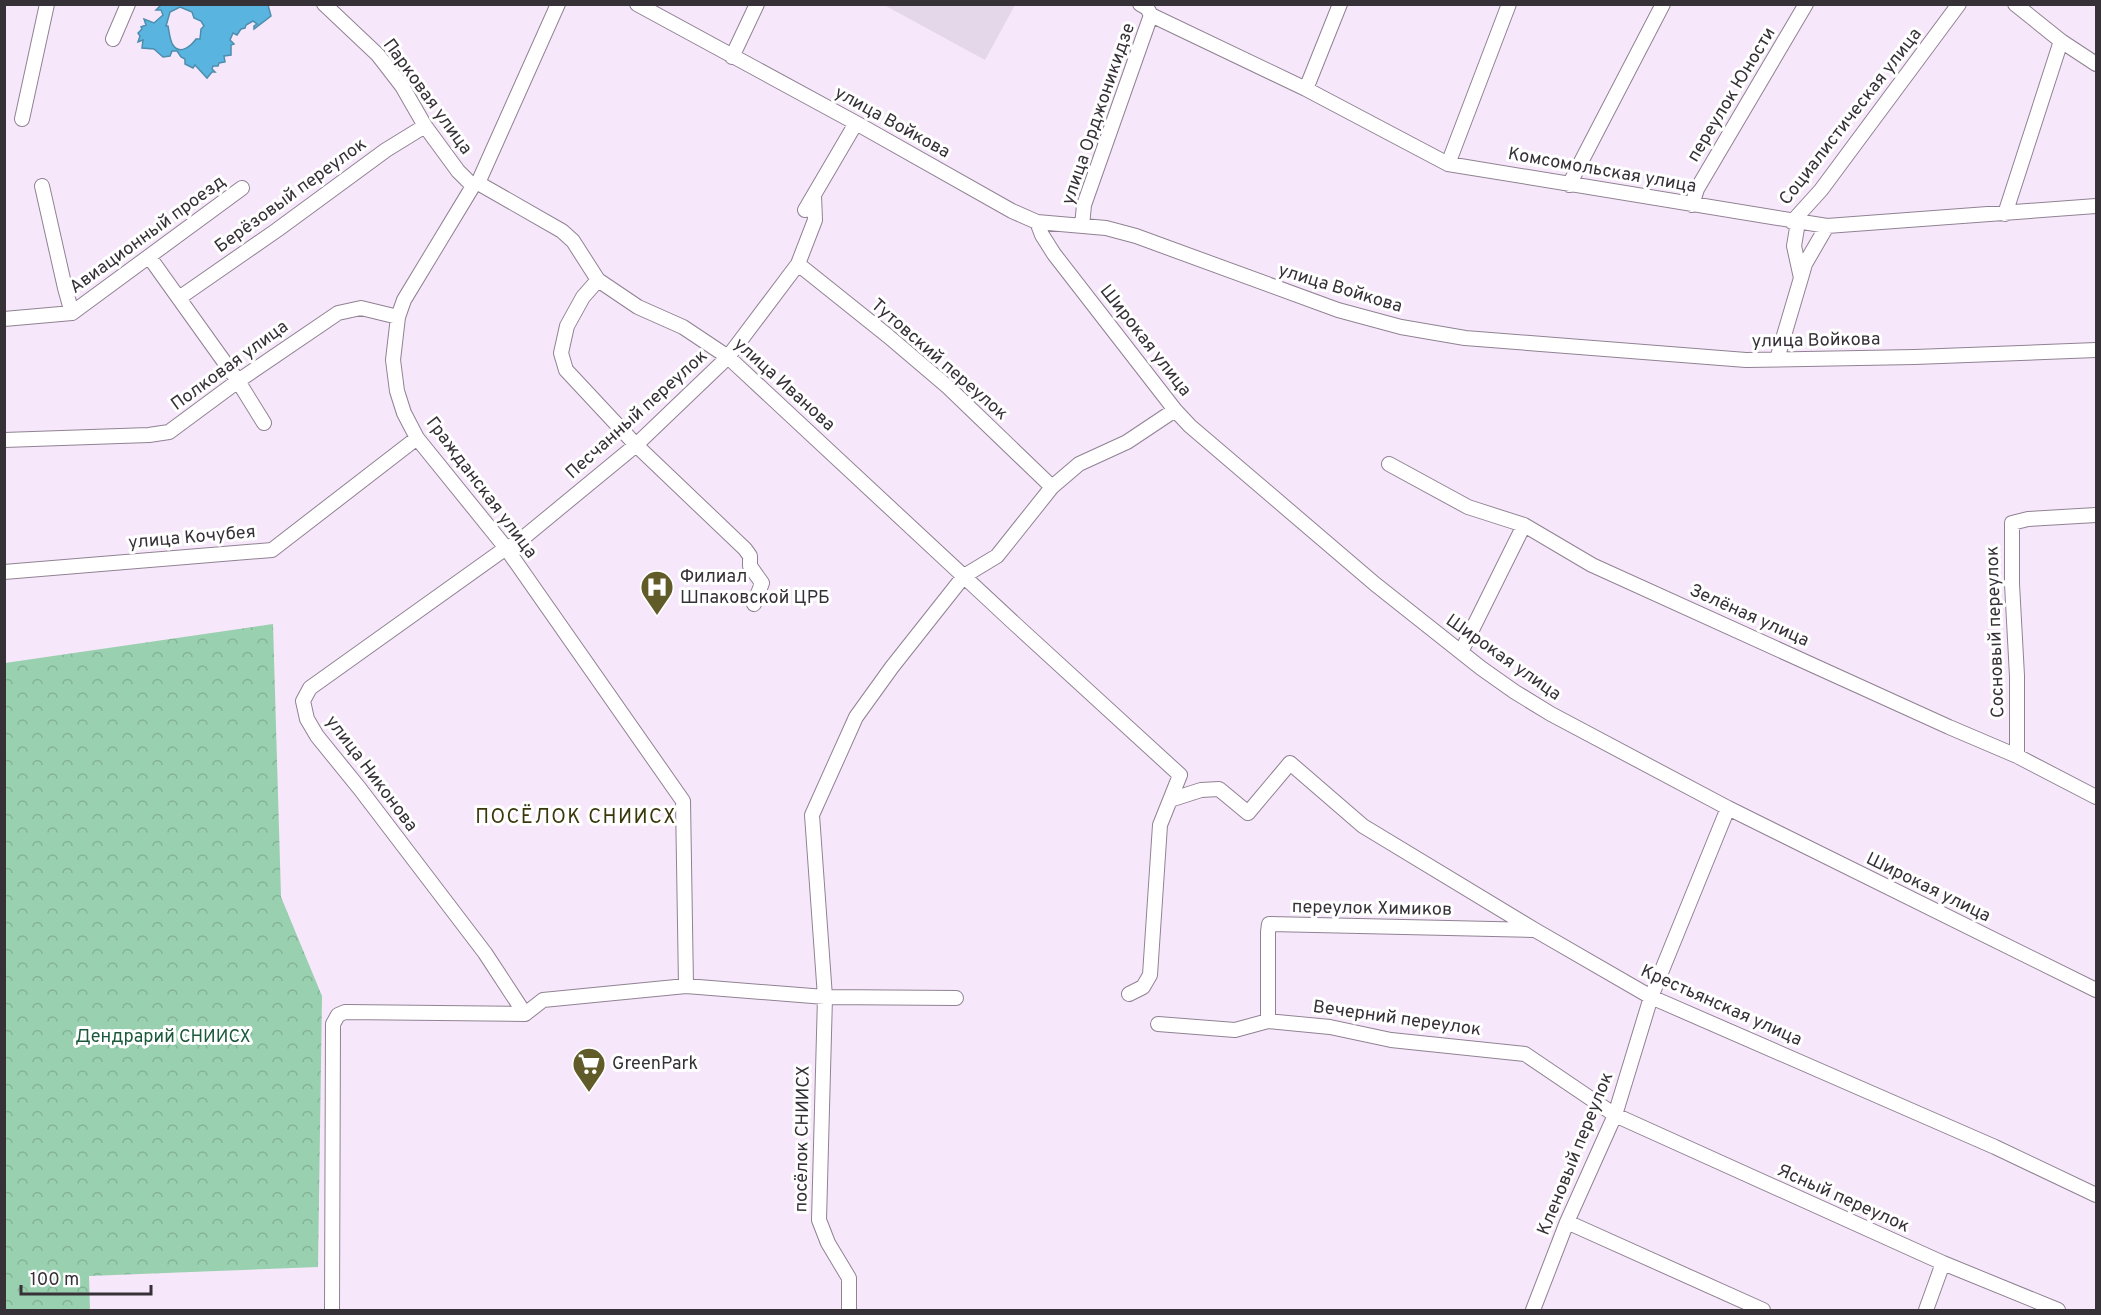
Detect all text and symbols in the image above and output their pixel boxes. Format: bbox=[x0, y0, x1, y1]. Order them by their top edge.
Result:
street label: улица Орджоникидзе bbox=[1057, 20, 1141, 208]
street label: переулок Юности bbox=[1683, 23, 1781, 167]
street label: Социалистическая улица bbox=[1775, 24, 1927, 210]
street label: Парковая улица bbox=[377, 34, 477, 160]
street label: улица Войкова bbox=[830, 82, 954, 164]
street label: Берёзовый переулок bbox=[211, 133, 371, 259]
street label: Комсомольская улица bbox=[1506, 143, 1698, 199]
street label: Авиационный проезд bbox=[65, 171, 231, 299]
street label: улица Войкова bbox=[1275, 259, 1405, 319]
street label: Широкая улица bbox=[1094, 280, 1196, 402]
street label: Тутовский переулок bbox=[866, 294, 1012, 426]
street label: Полковая улица bbox=[167, 316, 293, 416]
street label: улица Войкова bbox=[1751, 328, 1881, 354]
street label: улица Иванова bbox=[728, 333, 840, 437]
street label: Песчанный переулок bbox=[561, 345, 713, 485]
street label: Гражданская улица bbox=[420, 413, 542, 563]
street label: улица Кочубея bbox=[127, 521, 257, 555]
street label: Сосновый переулок bbox=[1982, 546, 2010, 718]
place label: Филиал Шпаковской ЦРБ bbox=[680, 566, 830, 610]
hospital icon: Филиал Шпаковской ЦРБ bbox=[639, 569, 675, 616]
street label: Зелёная улица bbox=[1686, 579, 1812, 653]
street label: Широкая улица bbox=[1441, 610, 1565, 706]
street label: улица Никонова bbox=[320, 711, 422, 837]
district label: ПОСЁЛОК СНИИСХ bbox=[475, 804, 677, 831]
street label: Широкая улица bbox=[1862, 848, 1994, 928]
street label: переулок Химиков bbox=[1292, 896, 1452, 922]
street label: Крестьянская улица bbox=[1637, 960, 1805, 1052]
street label: Вечерний переулок bbox=[1311, 996, 1483, 1042]
park label: Дендрарий СНИИСХ bbox=[75, 1026, 251, 1049]
supermarket icon: GreenPark bbox=[571, 1046, 607, 1093]
place label: GreenPark bbox=[612, 1053, 698, 1076]
street label: посёлок СНИИСХ bbox=[790, 1065, 816, 1213]
street label: Кленовый переулок bbox=[1533, 1069, 1619, 1239]
street label: Ясный переулок bbox=[1773, 1159, 1913, 1239]
scale bar bbox=[21, 1258, 152, 1296]
text: 100 m bbox=[30, 1269, 79, 1292]

